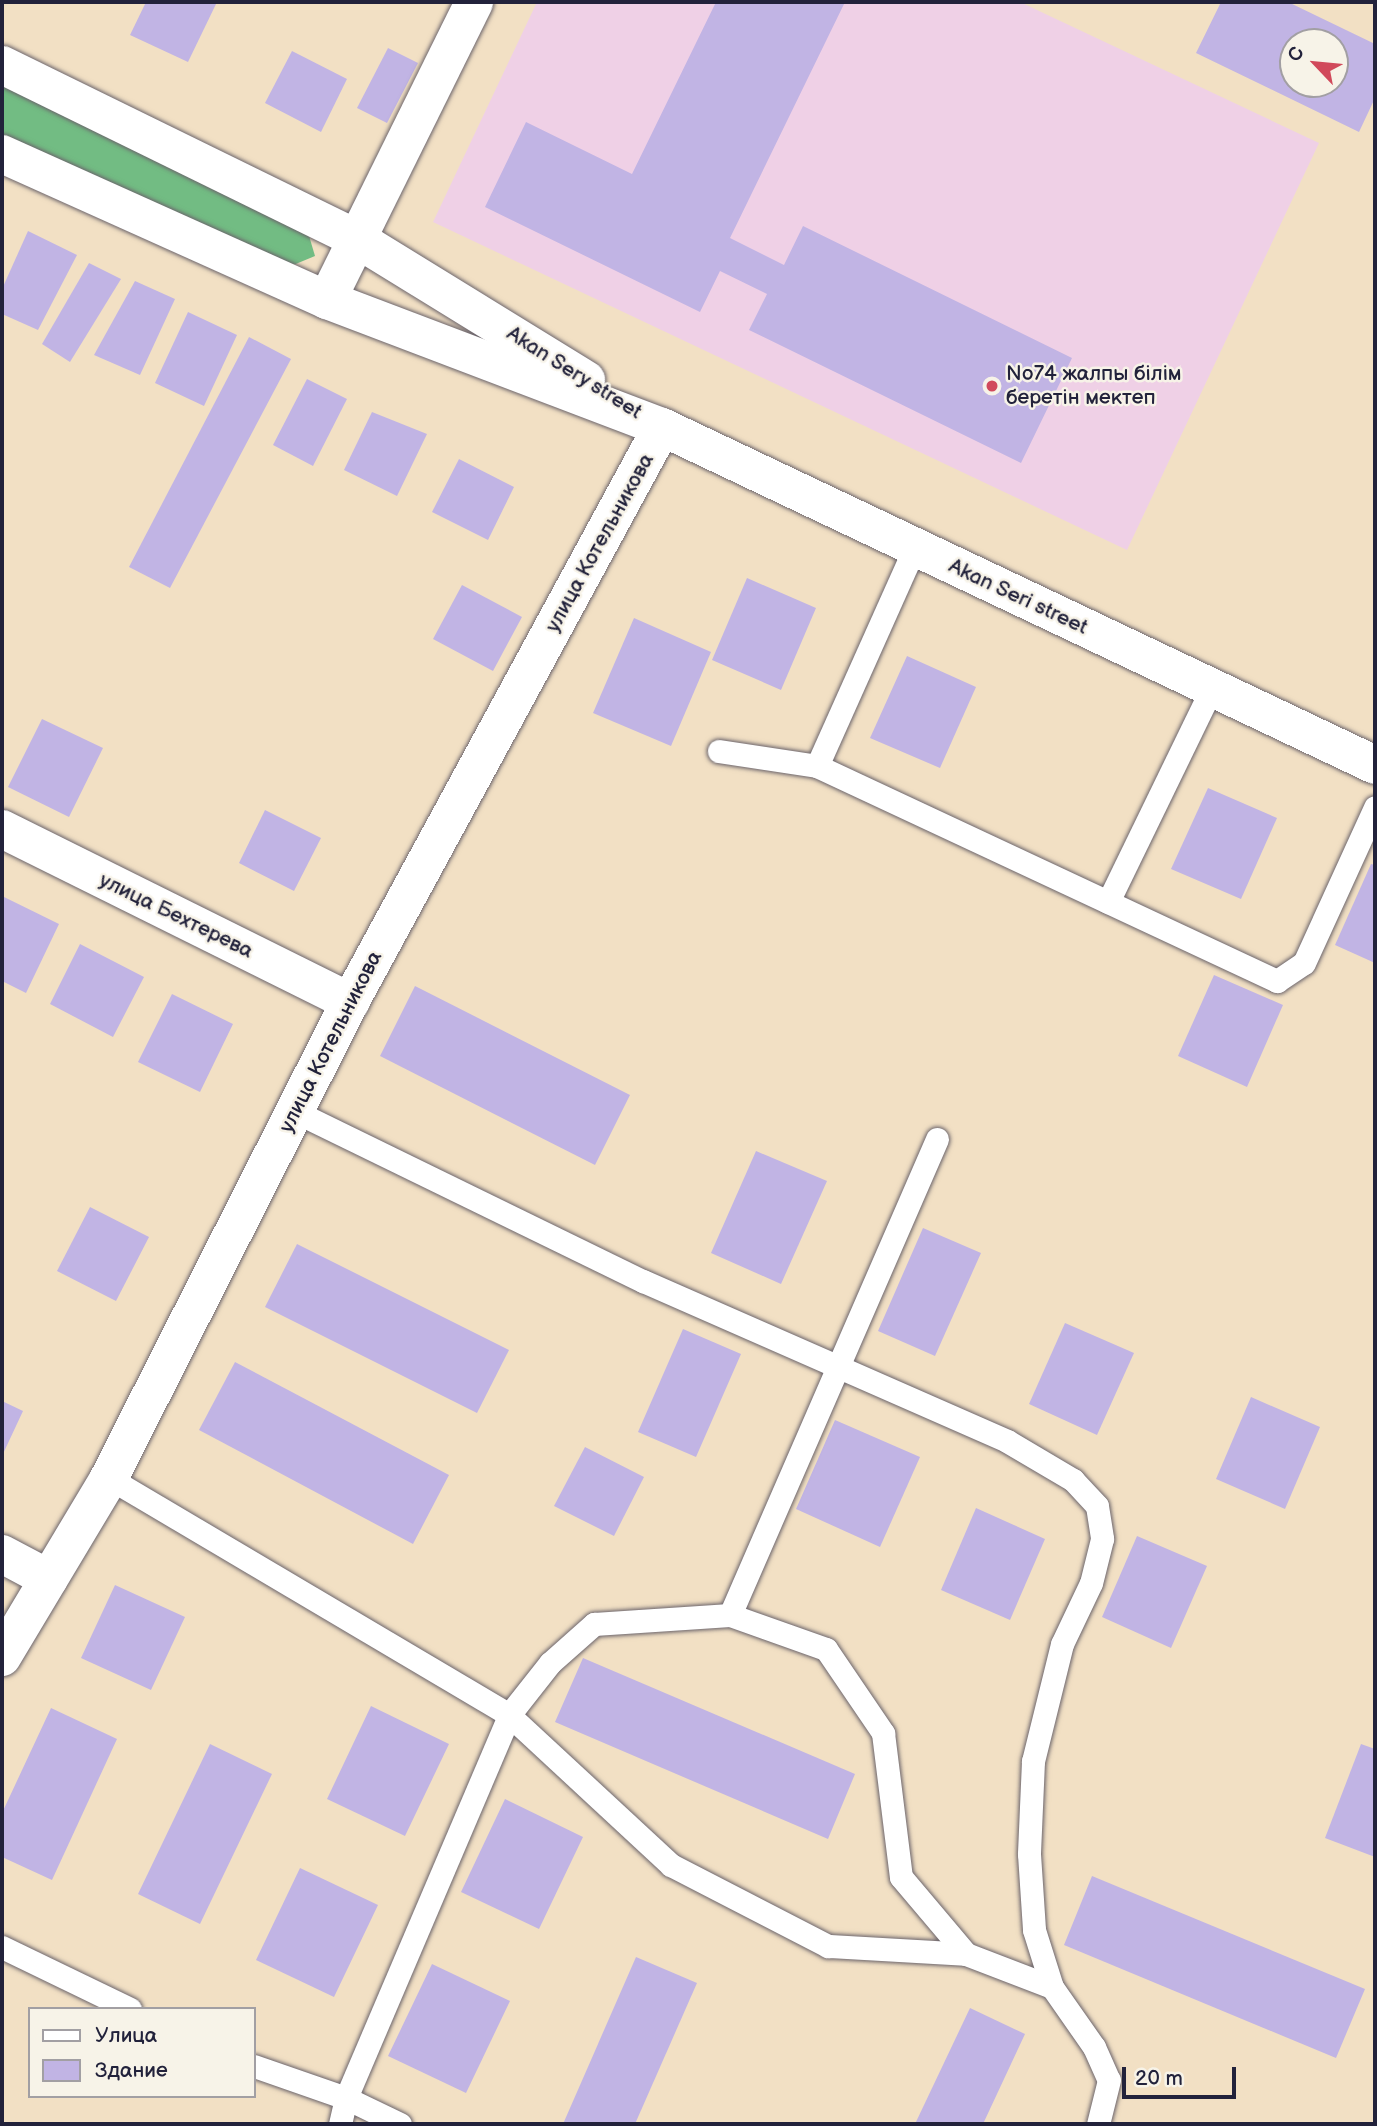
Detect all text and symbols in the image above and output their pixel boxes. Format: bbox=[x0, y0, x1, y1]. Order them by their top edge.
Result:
north arrow bbox=[1279, 28, 1349, 98]
text: С bbox=[1283, 43, 1310, 65]
street label: Akan Sery street bbox=[501, 321, 647, 425]
place label: No74 жалпы білім беретін мектеп bbox=[1006, 361, 1182, 411]
marker: No74 жалпы білім беретін мектеп bbox=[984, 378, 1000, 394]
street label: улица Котельникова bbox=[540, 449, 660, 637]
street label: Akan Seri street bbox=[944, 554, 1092, 640]
street label: улица Бехтерева bbox=[95, 868, 257, 964]
street label: улица Котельникова bbox=[274, 947, 388, 1137]
legend bbox=[28, 2007, 256, 2098]
text: Улица bbox=[95, 2023, 157, 2048]
scale bar bbox=[1125, 2052, 1239, 2096]
text: Здание bbox=[95, 2058, 168, 2083]
text: 20 m bbox=[1135, 2066, 1183, 2091]

